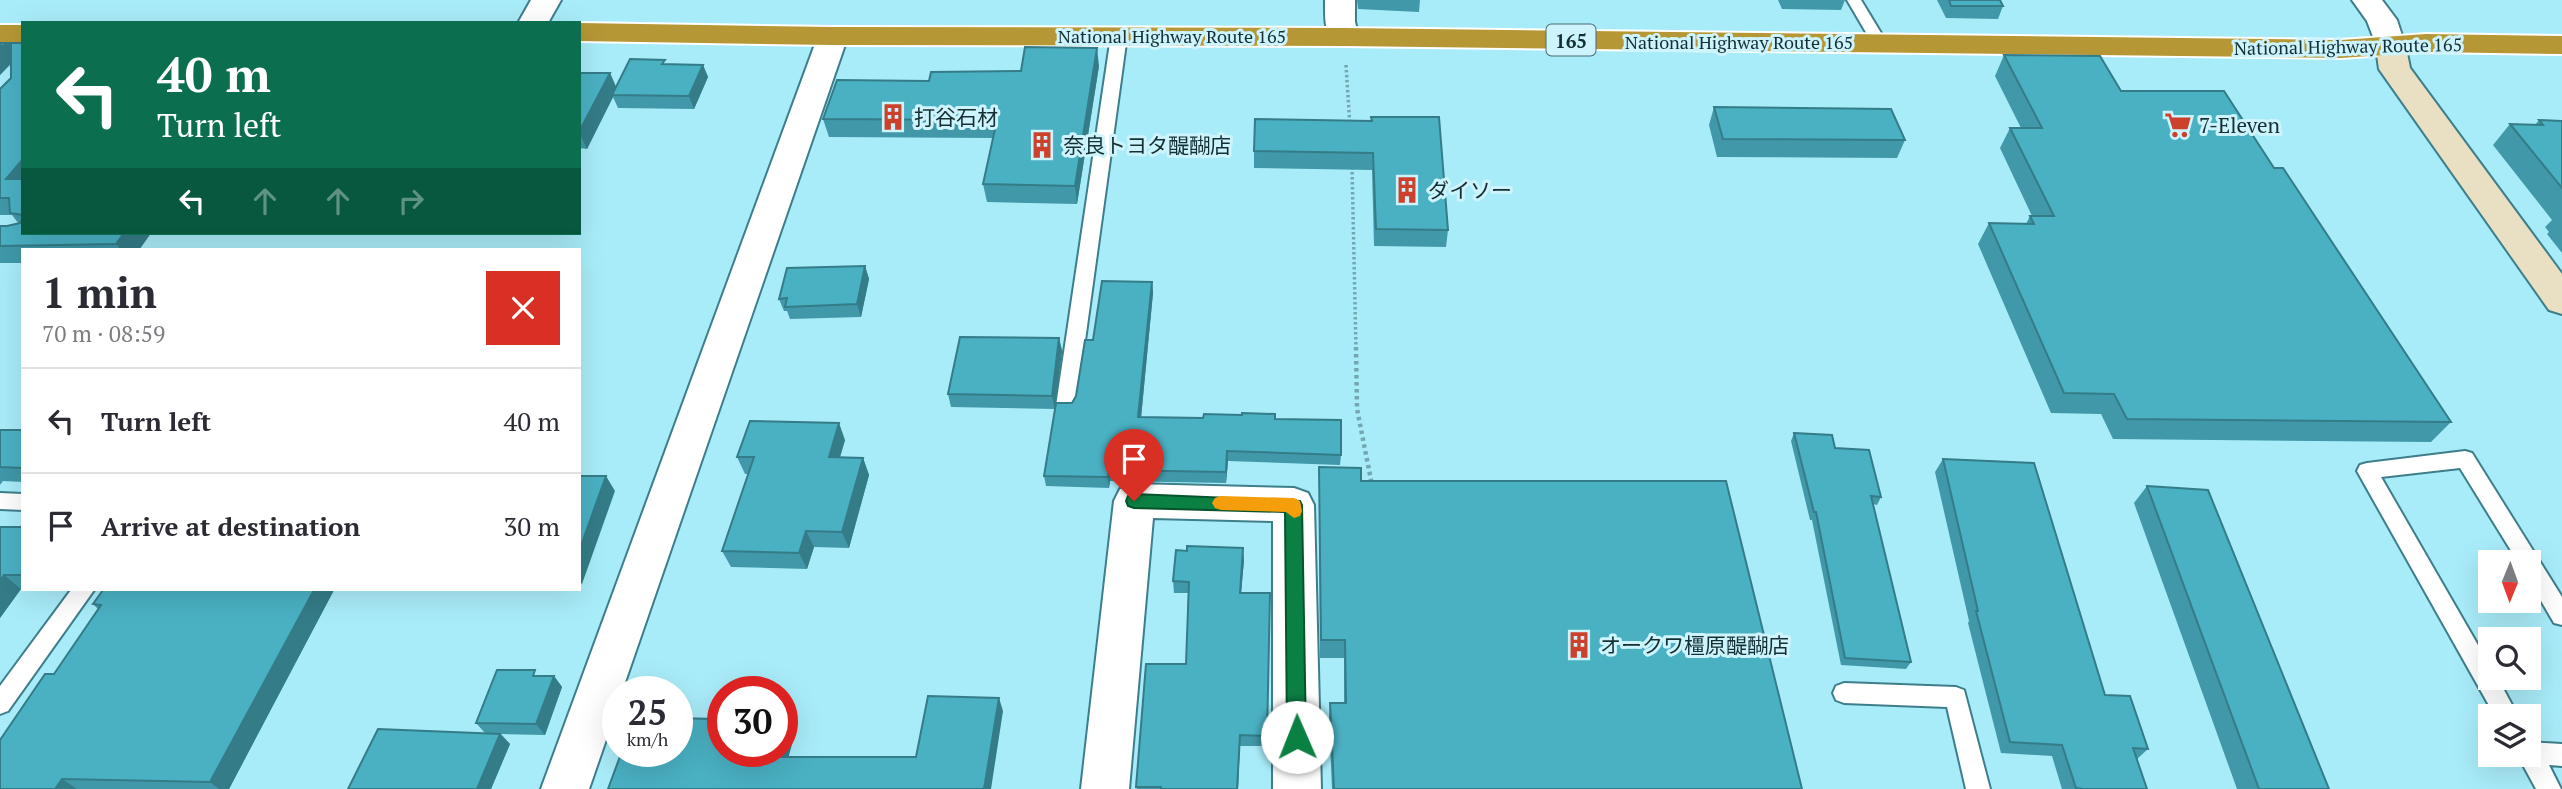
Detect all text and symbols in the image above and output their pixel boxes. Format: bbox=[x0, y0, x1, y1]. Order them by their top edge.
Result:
street label: National Highway Route 165 bbox=[1058, 24, 1286, 48]
road number: 165 bbox=[1546, 24, 1596, 56]
street label: National Highway Route 165 bbox=[1625, 30, 1853, 54]
street label: National Highway Route 165 bbox=[2234, 32, 2462, 60]
text: 40 m bbox=[157, 41, 271, 106]
icon: left bbox=[42, 49, 133, 140]
building icon: 打谷石材 bbox=[878, 102, 908, 132]
place label: 打谷石材 bbox=[914, 103, 998, 131]
text: Turn left bbox=[157, 104, 281, 146]
supermarket icon: 7-Eleven bbox=[2163, 110, 2193, 140]
place label: 7-Eleven bbox=[2199, 111, 2281, 139]
building icon: 奈良トヨタ醍醐店 bbox=[1027, 130, 1057, 160]
place label: 奈良トヨタ醍醐店 bbox=[1063, 131, 1231, 159]
building icon: ダイソー bbox=[1392, 175, 1422, 205]
place label: ダイソー bbox=[1428, 176, 1512, 204]
icon: left bbox=[173, 182, 211, 220]
icon: ahead bbox=[246, 182, 284, 220]
icon: ahead bbox=[319, 182, 357, 220]
icon: right bbox=[392, 182, 430, 220]
text: 1 min bbox=[42, 264, 157, 320]
button: close bbox=[486, 271, 560, 345]
text: 70 m · 08:59 bbox=[42, 318, 165, 349]
icon: left bbox=[42, 402, 80, 440]
text: Turn left bbox=[101, 404, 211, 438]
text: 40 m bbox=[504, 404, 560, 438]
pin bbox=[1104, 429, 1164, 501]
icon: arrive bbox=[1115, 440, 1153, 478]
icon: arrive bbox=[42, 507, 80, 545]
text: Arrive at destination bbox=[101, 509, 360, 543]
text: 30 m bbox=[504, 509, 560, 543]
north arrow bbox=[2478, 550, 2541, 612]
map controls bbox=[2478, 550, 2541, 767]
button: search bbox=[2478, 627, 2541, 690]
building icon: オークワ橿原醍醐店 bbox=[1564, 630, 1594, 660]
place label: オークワ橿原醍醐店 bbox=[1600, 631, 1789, 659]
speed limit sign: 30 bbox=[707, 676, 798, 767]
text: 25 bbox=[628, 689, 667, 735]
position arrow bbox=[1260, 700, 1334, 774]
button: layers bbox=[2478, 704, 2541, 767]
text: km/h bbox=[627, 727, 668, 751]

